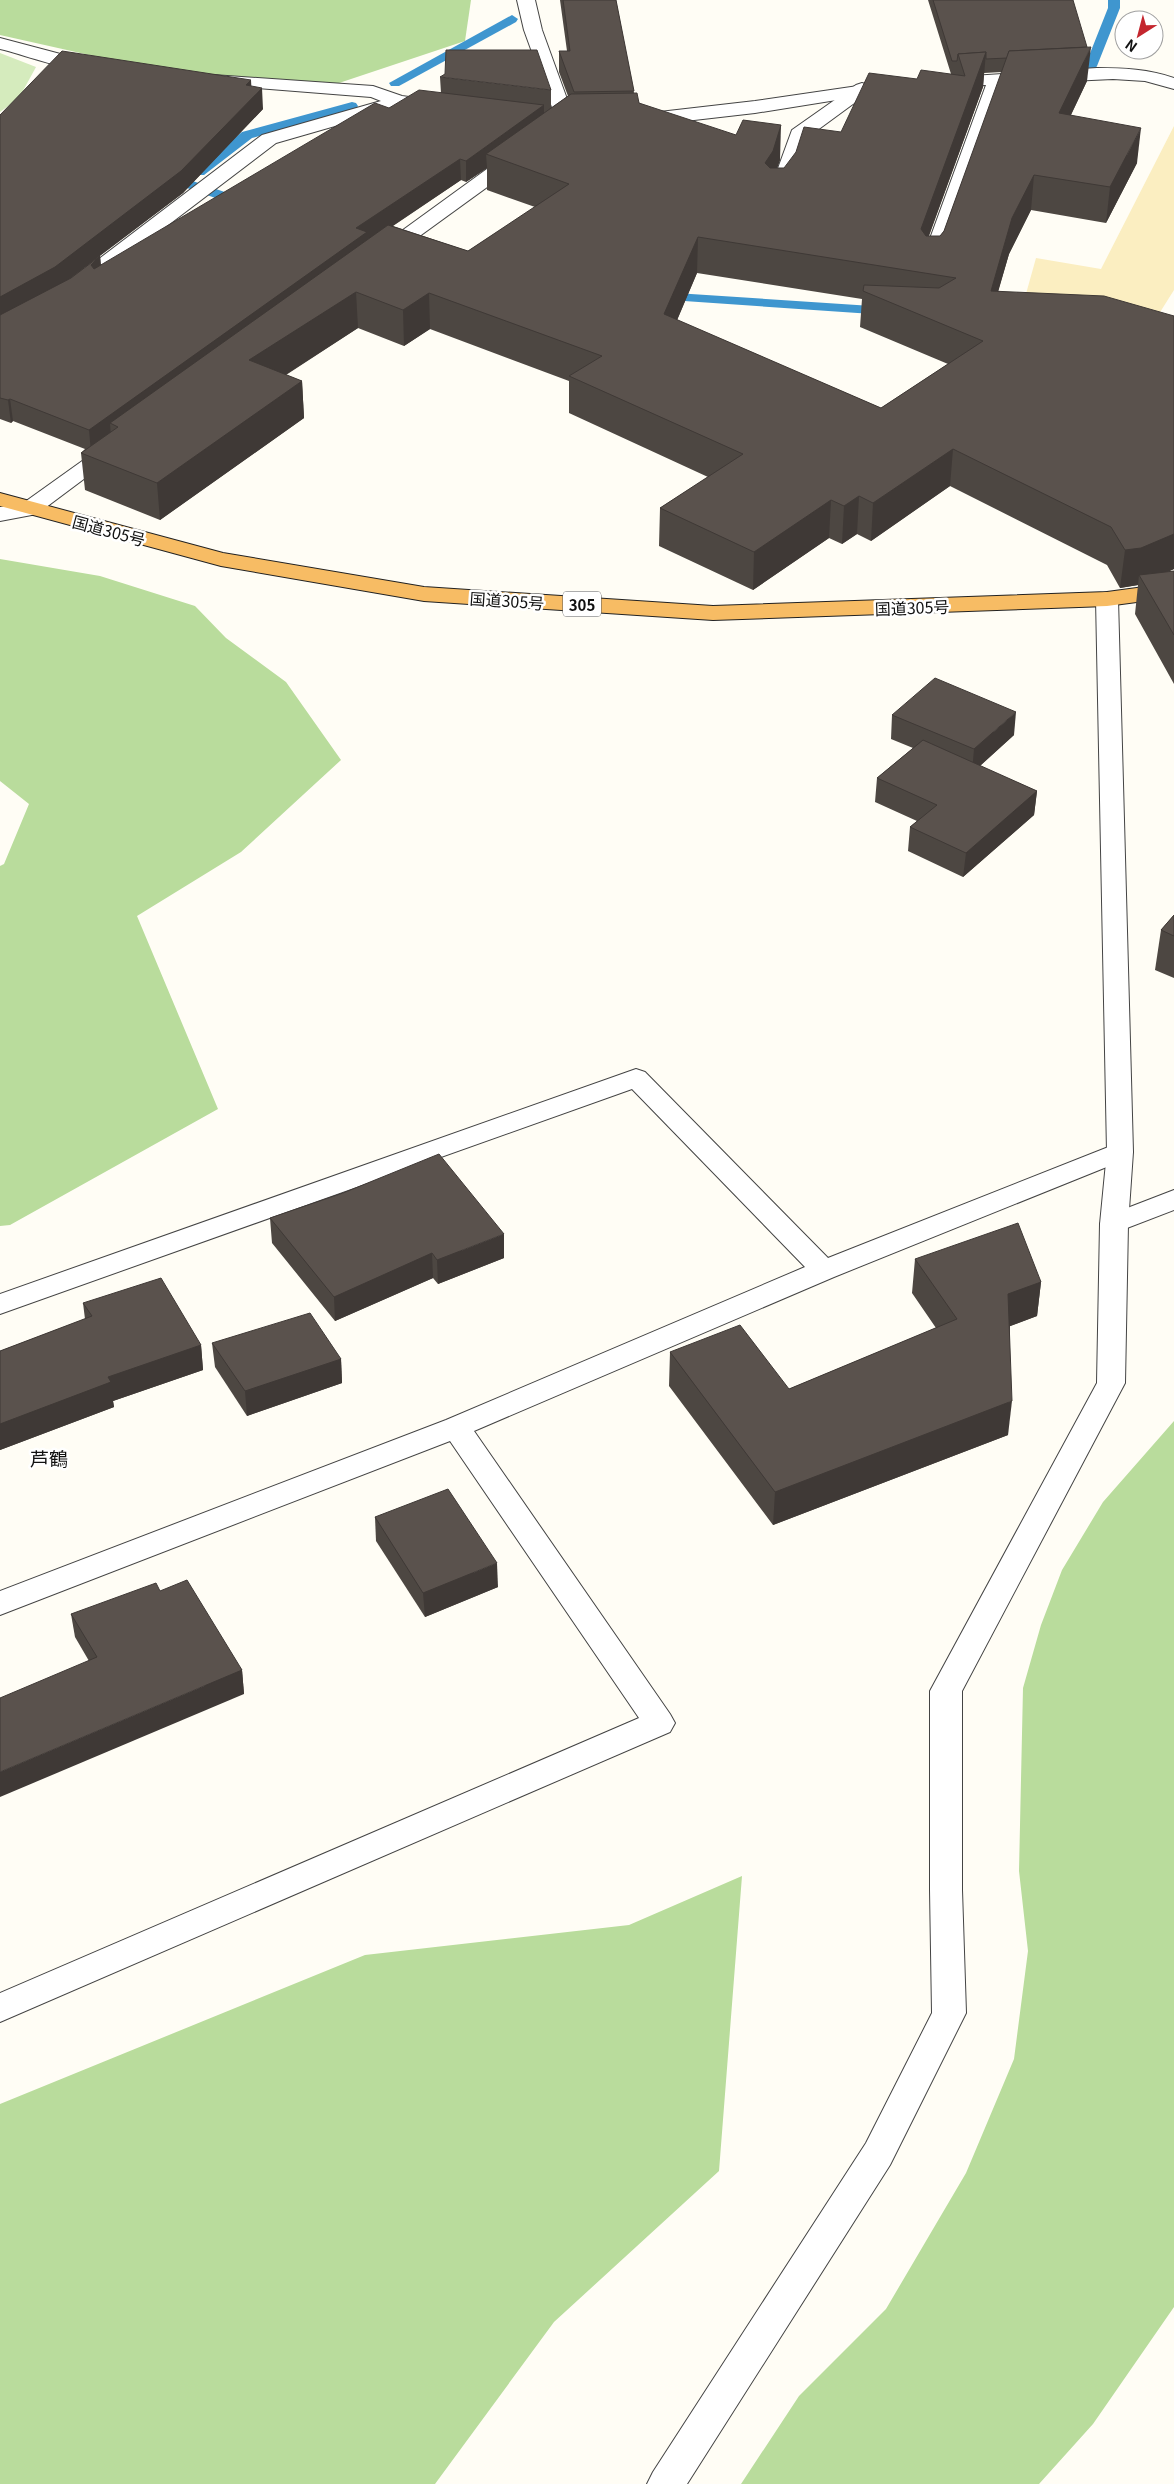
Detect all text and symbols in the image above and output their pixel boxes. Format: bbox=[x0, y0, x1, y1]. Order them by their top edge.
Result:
north arrow bbox=[1114, 10, 1164, 60]
text: N bbox=[1121, 35, 1141, 58]
street label: 国道305号 bbox=[70, 509, 148, 551]
street label: 国道305号 bbox=[469, 585, 545, 615]
road number: 305 bbox=[563, 592, 601, 616]
street label: 国道305号 bbox=[874, 594, 950, 620]
district label: 芦鶴 bbox=[30, 1444, 68, 1471]

